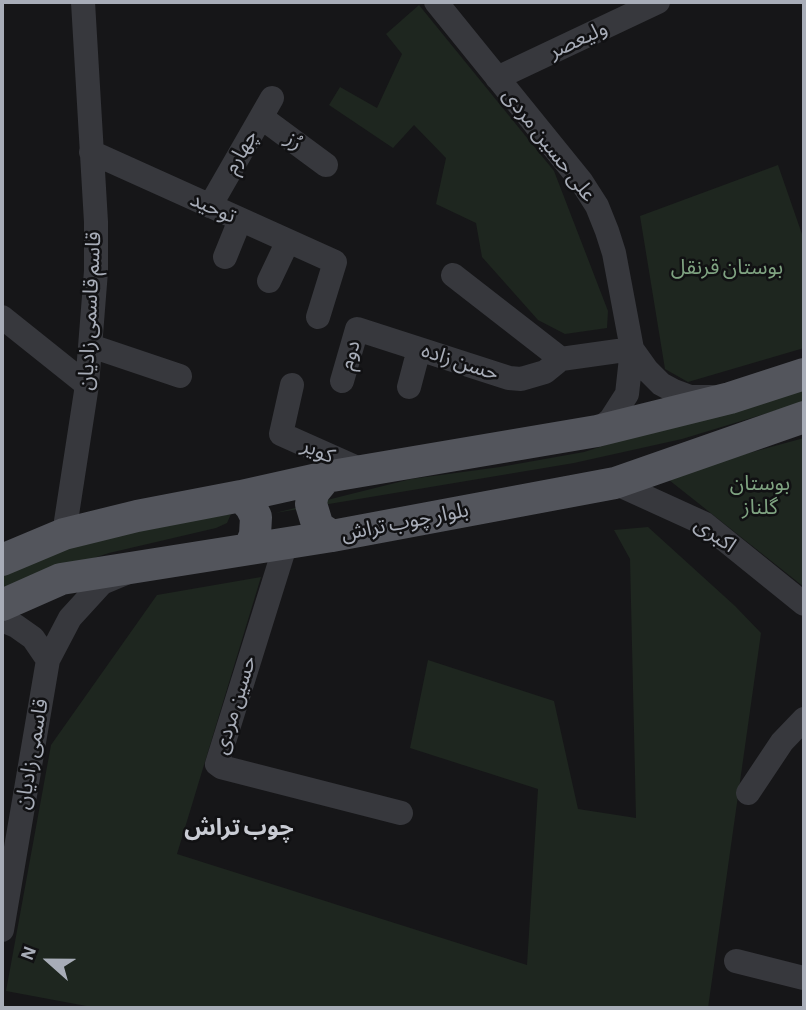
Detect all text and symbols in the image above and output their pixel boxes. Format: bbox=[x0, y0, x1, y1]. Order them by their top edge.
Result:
street label: ولیعصر bbox=[545, 16, 611, 64]
street label: علی حسین مردی bbox=[497, 83, 601, 207]
street label: چهارم bbox=[219, 126, 263, 178]
street label: رُز bbox=[280, 126, 308, 156]
street label: توحید bbox=[186, 187, 240, 229]
street label: قاسم قاسمی زادیان bbox=[73, 231, 107, 391]
park label: بوستان قرنقل bbox=[671, 255, 783, 281]
street label: دوم bbox=[334, 337, 366, 373]
street label: حسن زاده bbox=[418, 338, 502, 386]
street label: کویر bbox=[298, 433, 338, 469]
park label: بوستان گلناز bbox=[730, 471, 790, 521]
street label: بلوار چوب‌ تراش bbox=[339, 497, 471, 547]
street label: اکبری bbox=[689, 512, 741, 558]
street label: حسین مردی bbox=[208, 653, 262, 757]
street label: قاسمی زادیان bbox=[10, 697, 54, 811]
district label: چوب تراش bbox=[184, 814, 294, 842]
north arrow bbox=[14, 926, 84, 996]
text: N bbox=[18, 944, 40, 963]

